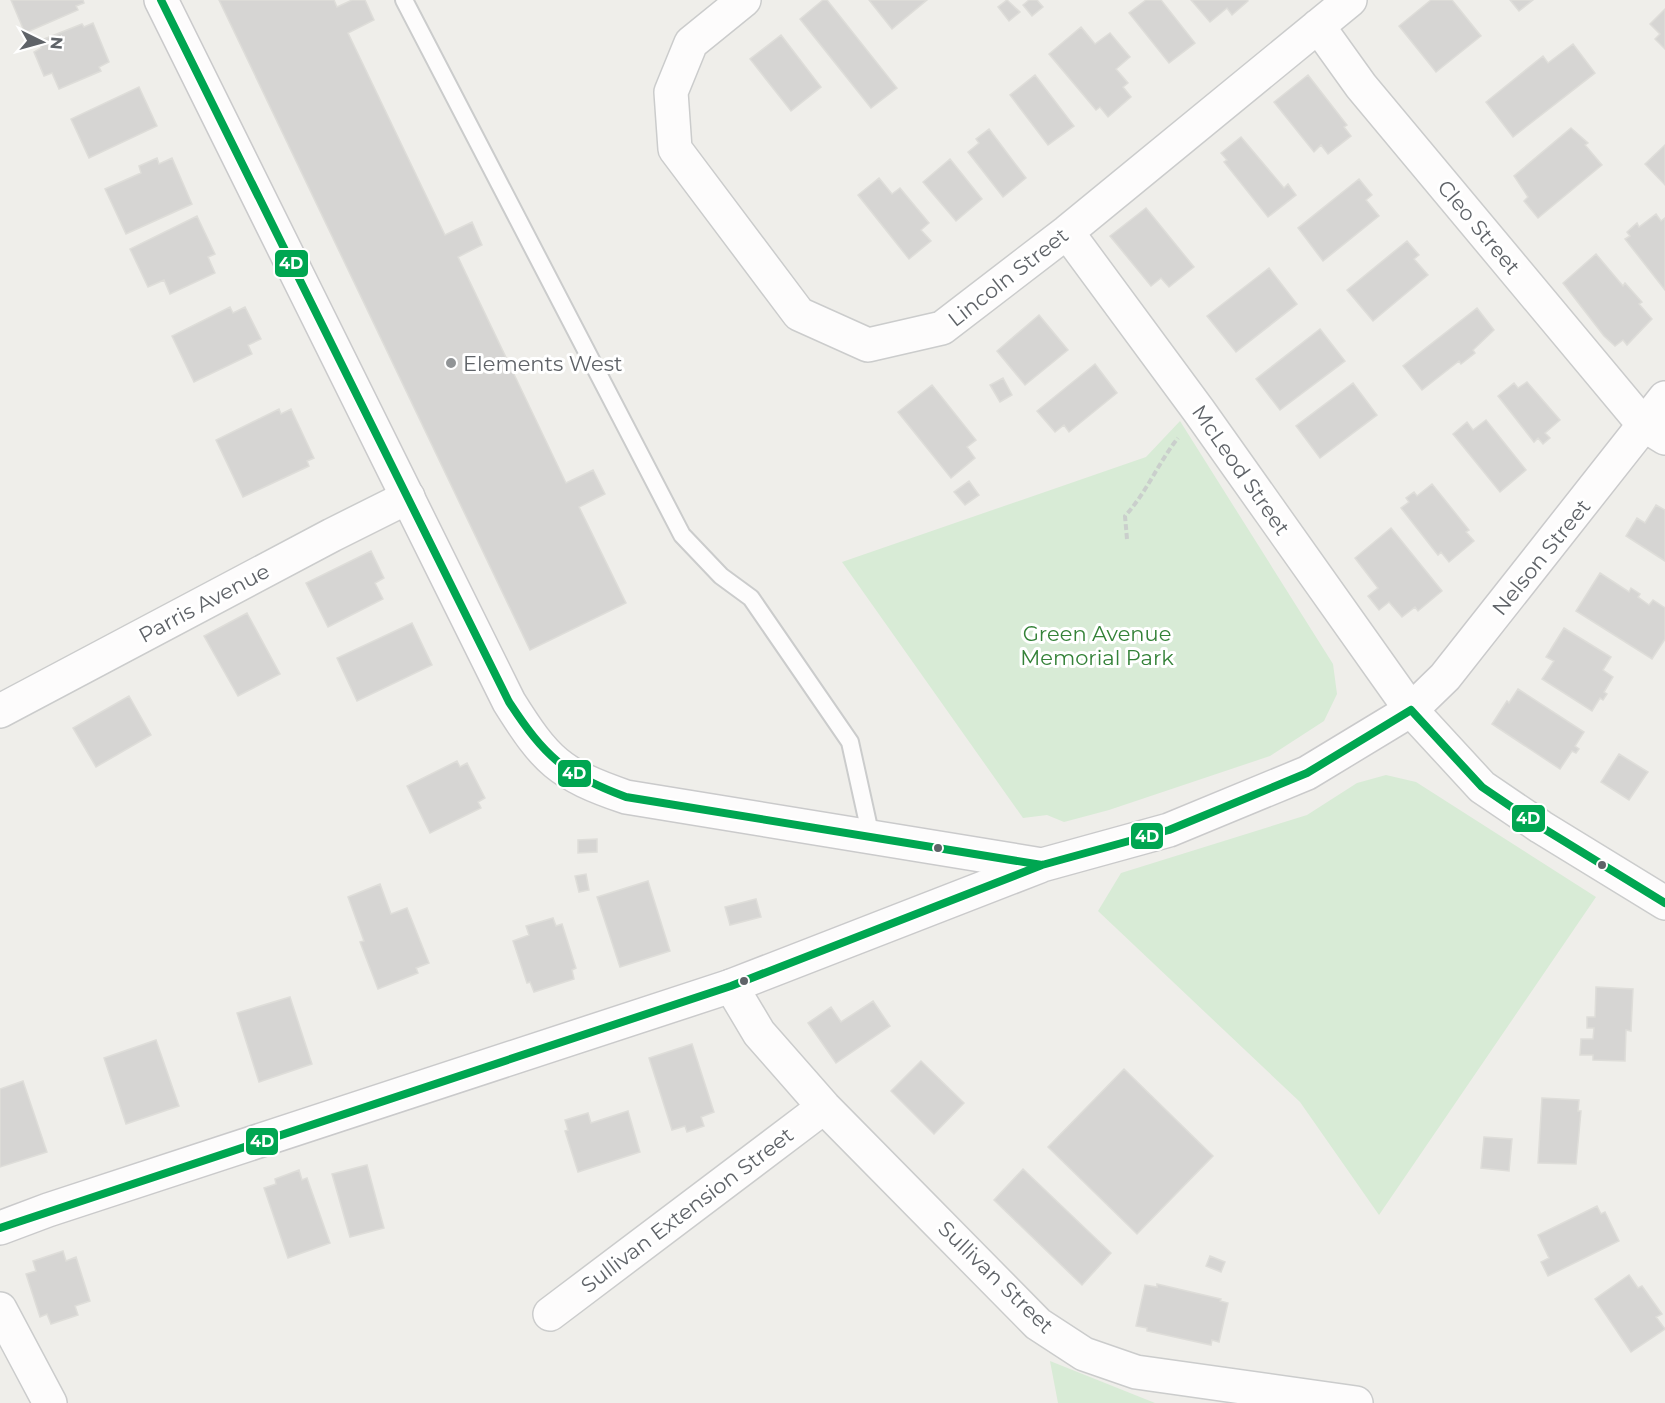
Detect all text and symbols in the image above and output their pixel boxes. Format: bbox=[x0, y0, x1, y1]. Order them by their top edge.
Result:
north arrow bbox=[12, 12, 72, 72]
text: N bbox=[46, 36, 66, 51]
street label: Cleo Street bbox=[1432, 175, 1526, 279]
street label: Lincoln Street bbox=[943, 222, 1073, 332]
line badge: 4D bbox=[274, 249, 309, 278]
text: 4D bbox=[279, 254, 303, 273]
place label: Elements West bbox=[463, 351, 622, 376]
marker: Elements West bbox=[444, 356, 458, 370]
street label: McLeod Street bbox=[1187, 400, 1295, 540]
street label: Nelson Street bbox=[1487, 494, 1595, 620]
street label: Parris Avenue bbox=[134, 558, 274, 648]
park label: Green Avenue Memorial Park bbox=[1020, 621, 1174, 670]
line badge: 4D bbox=[557, 759, 592, 788]
text: 4D bbox=[562, 764, 586, 783]
line badge: 4D bbox=[1511, 804, 1546, 833]
text: 4D bbox=[1516, 809, 1540, 828]
line badge: 4D bbox=[1130, 822, 1164, 850]
text: 4D bbox=[1135, 827, 1159, 846]
unlabelled marker bbox=[932, 842, 944, 854]
unlabelled marker bbox=[1596, 859, 1608, 871]
unlabelled marker bbox=[738, 975, 750, 987]
street label: Sullivan Extension Street bbox=[576, 1122, 798, 1298]
line badge: 4D bbox=[245, 1127, 279, 1156]
text: 4D bbox=[250, 1132, 274, 1151]
street label: Sullivan Street bbox=[933, 1216, 1059, 1338]

